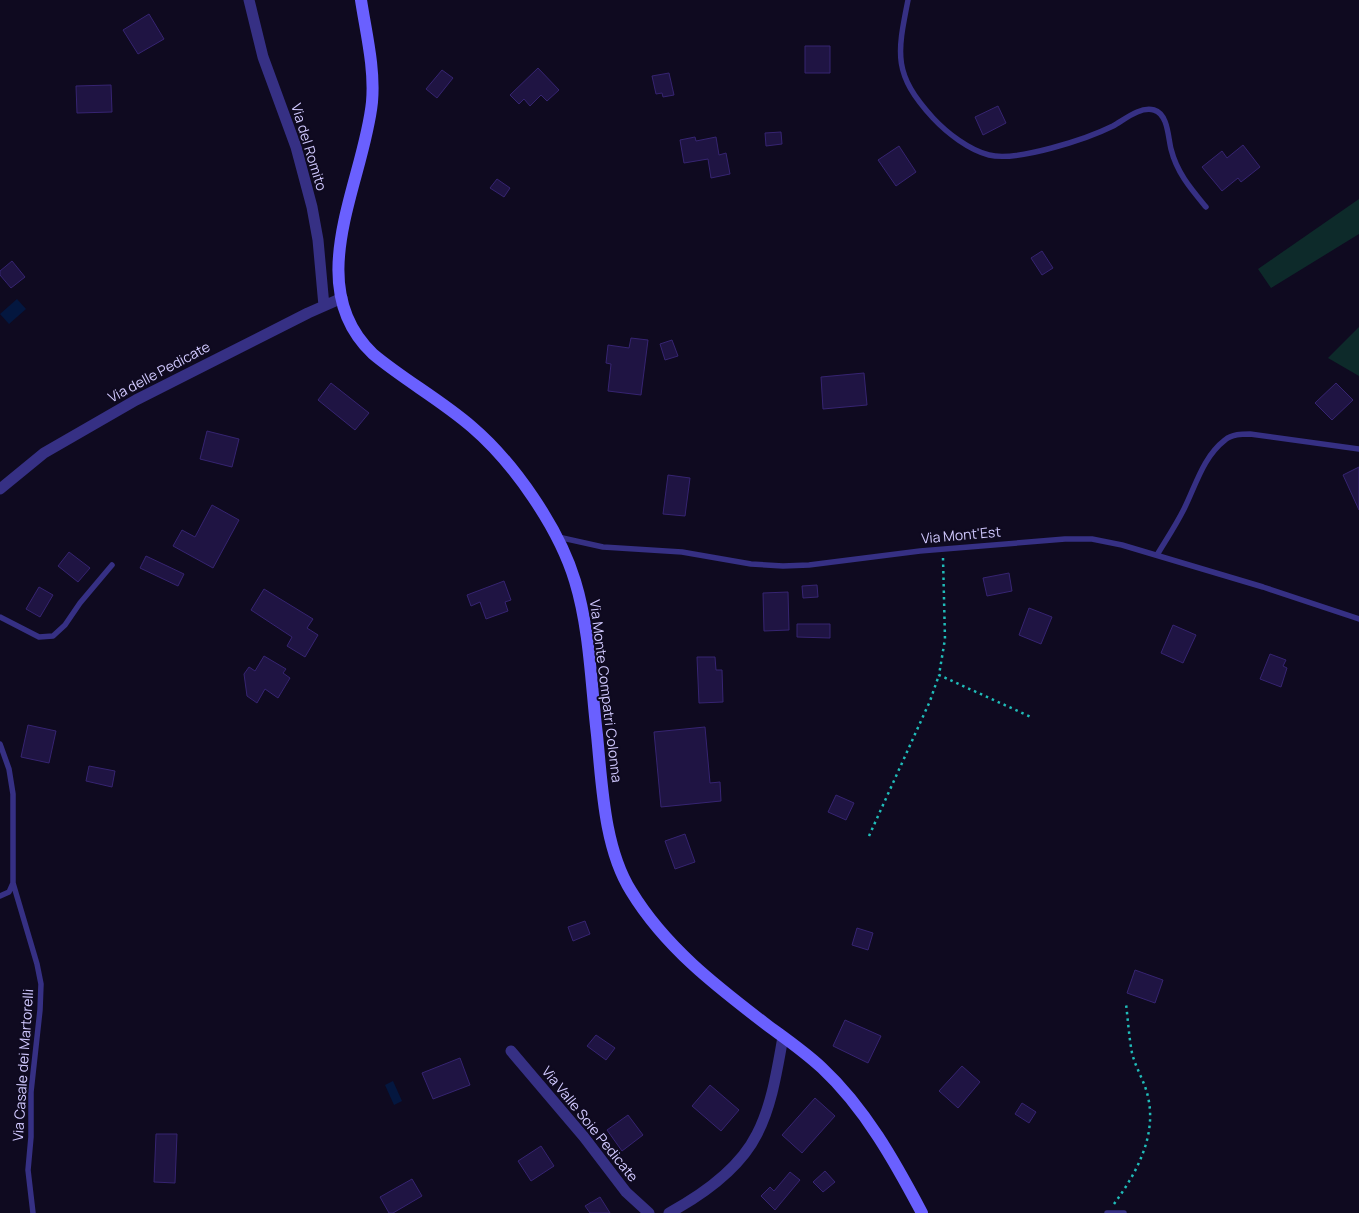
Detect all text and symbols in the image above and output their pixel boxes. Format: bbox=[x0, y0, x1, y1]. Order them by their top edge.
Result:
street label: Via del Romito bbox=[287, 101, 332, 193]
street label: Via delle Pedicate bbox=[104, 337, 213, 407]
street label: Via Mont'Est bbox=[920, 522, 1002, 547]
street label: Via Monte Compatri Colonna bbox=[586, 599, 627, 783]
street label: Via Casale dei Martorelli bbox=[8, 988, 37, 1142]
street label: Via Valle Soie Pedicate bbox=[538, 1062, 643, 1185]

